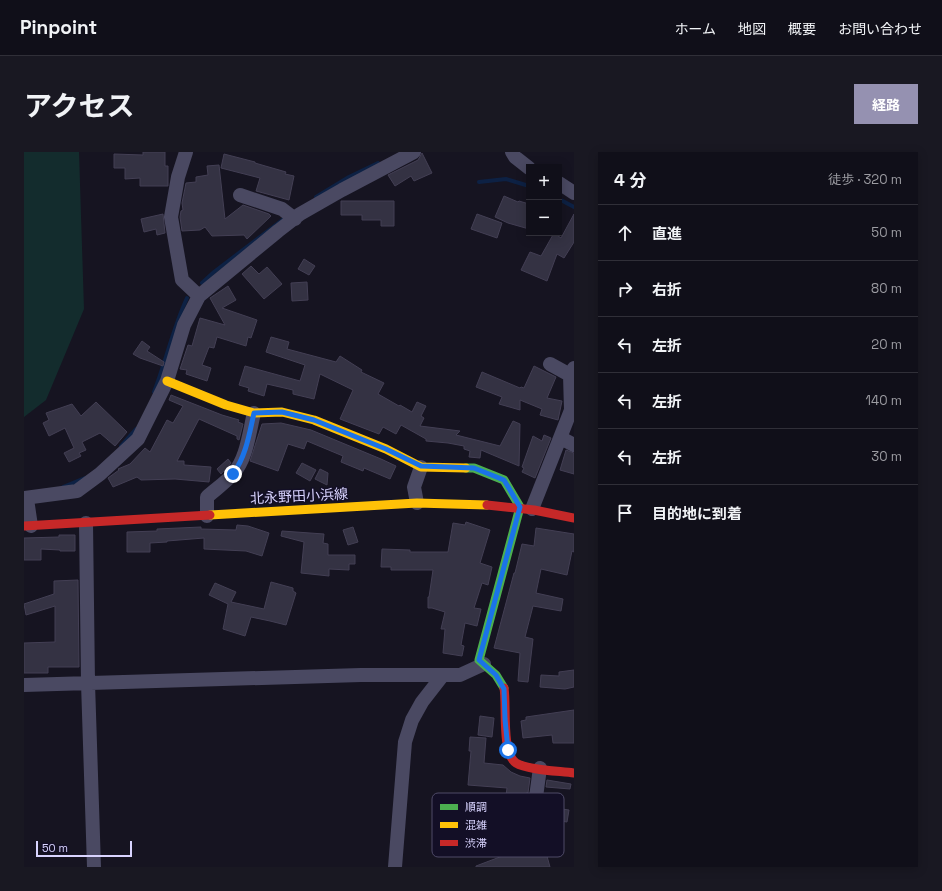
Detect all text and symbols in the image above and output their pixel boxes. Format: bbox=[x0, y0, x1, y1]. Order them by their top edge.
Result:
text: Pinpoint bbox=[20, 15, 97, 40]
text: ホーム bbox=[674, 20, 716, 38]
text: 地図 bbox=[738, 20, 766, 38]
text: 概要 bbox=[788, 20, 816, 38]
text: お問い合わせ bbox=[838, 20, 922, 38]
button: 経路 bbox=[854, 84, 918, 124]
text: アクセス bbox=[24, 88, 135, 124]
map controls bbox=[526, 164, 562, 236]
button: + bbox=[526, 164, 562, 200]
text: 4 分 bbox=[614, 169, 646, 191]
text: 徒歩 · 320 m bbox=[828, 171, 902, 188]
button: − bbox=[526, 200, 562, 236]
icon: ahead bbox=[614, 222, 636, 244]
text: 直進 bbox=[652, 224, 682, 243]
text: 50 m bbox=[871, 224, 902, 241]
icon: right bbox=[614, 278, 636, 300]
text: 右折 bbox=[652, 280, 682, 299]
text: 80 m bbox=[871, 280, 902, 297]
icon: left bbox=[614, 334, 636, 356]
text: 左折 bbox=[652, 336, 682, 355]
text: 20 m bbox=[871, 336, 902, 353]
icon: left bbox=[614, 390, 636, 412]
text: 左折 bbox=[652, 392, 682, 411]
text: 140 m bbox=[866, 392, 902, 409]
icon: left bbox=[614, 446, 636, 468]
text: 左折 bbox=[652, 448, 682, 467]
text: 30 m bbox=[871, 448, 902, 465]
route end bbox=[224, 465, 242, 483]
street label: 北永野田小浜線 bbox=[250, 484, 348, 508]
icon: arrive bbox=[614, 502, 636, 524]
text: 目的地に到着 bbox=[652, 504, 742, 523]
route start bbox=[499, 741, 517, 759]
legend bbox=[432, 793, 564, 857]
text: 順調 bbox=[465, 800, 487, 814]
text: 混雑 bbox=[465, 818, 487, 832]
text: 渋滞 bbox=[465, 836, 487, 850]
scale bar bbox=[36, 839, 132, 858]
text: 50 m bbox=[42, 841, 68, 855]

